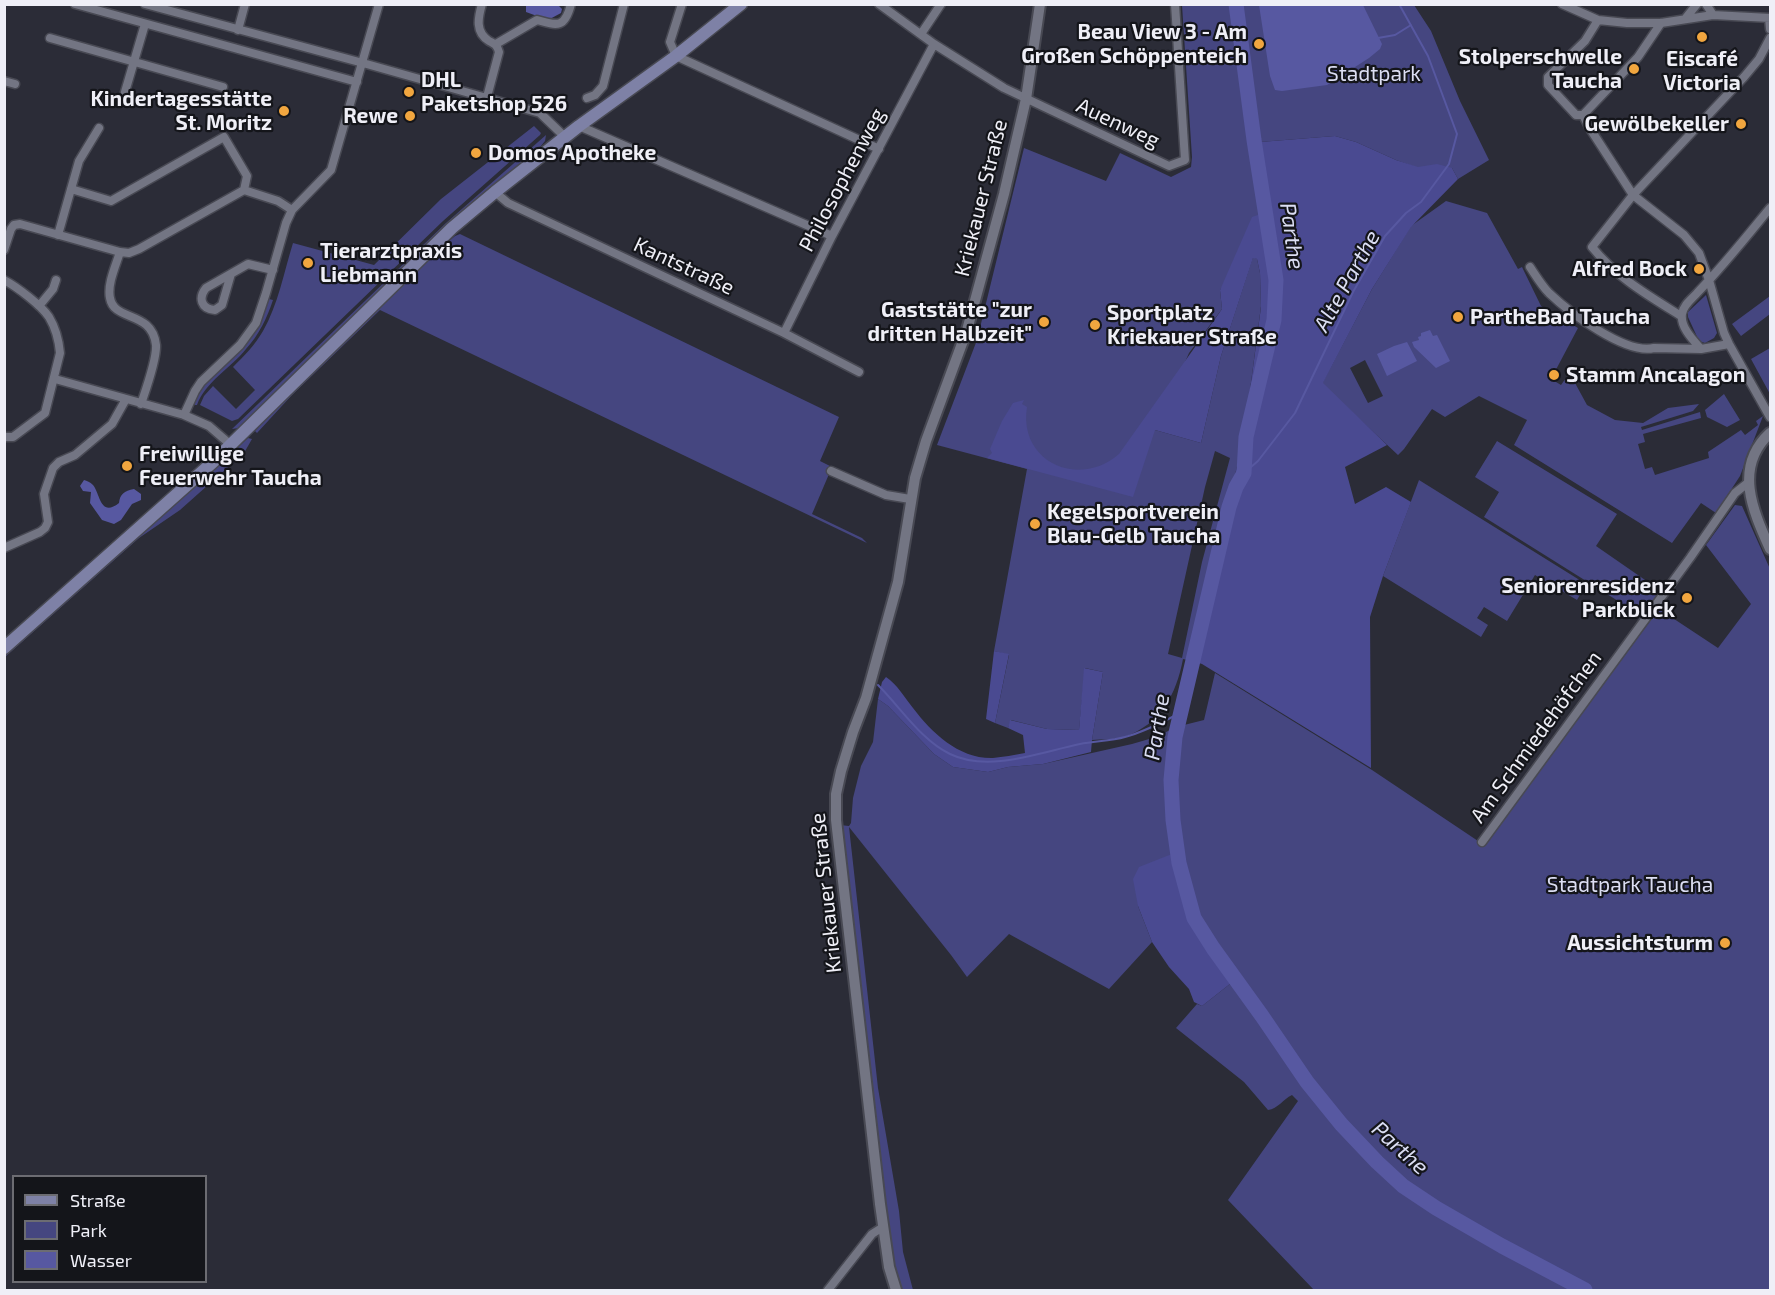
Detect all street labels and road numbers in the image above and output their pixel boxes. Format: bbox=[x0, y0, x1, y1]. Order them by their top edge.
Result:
street label: Auenweg bbox=[1072, 93, 1164, 153]
street label: Philosophenweg bbox=[794, 104, 890, 256]
street label: Kriekauer Straße bbox=[949, 117, 1013, 279]
street label: Kantstraße bbox=[630, 232, 738, 300]
street label: Am Schmiedehöfchen bbox=[1465, 646, 1607, 828]
street label: Kriekauer Straße bbox=[805, 812, 847, 974]

